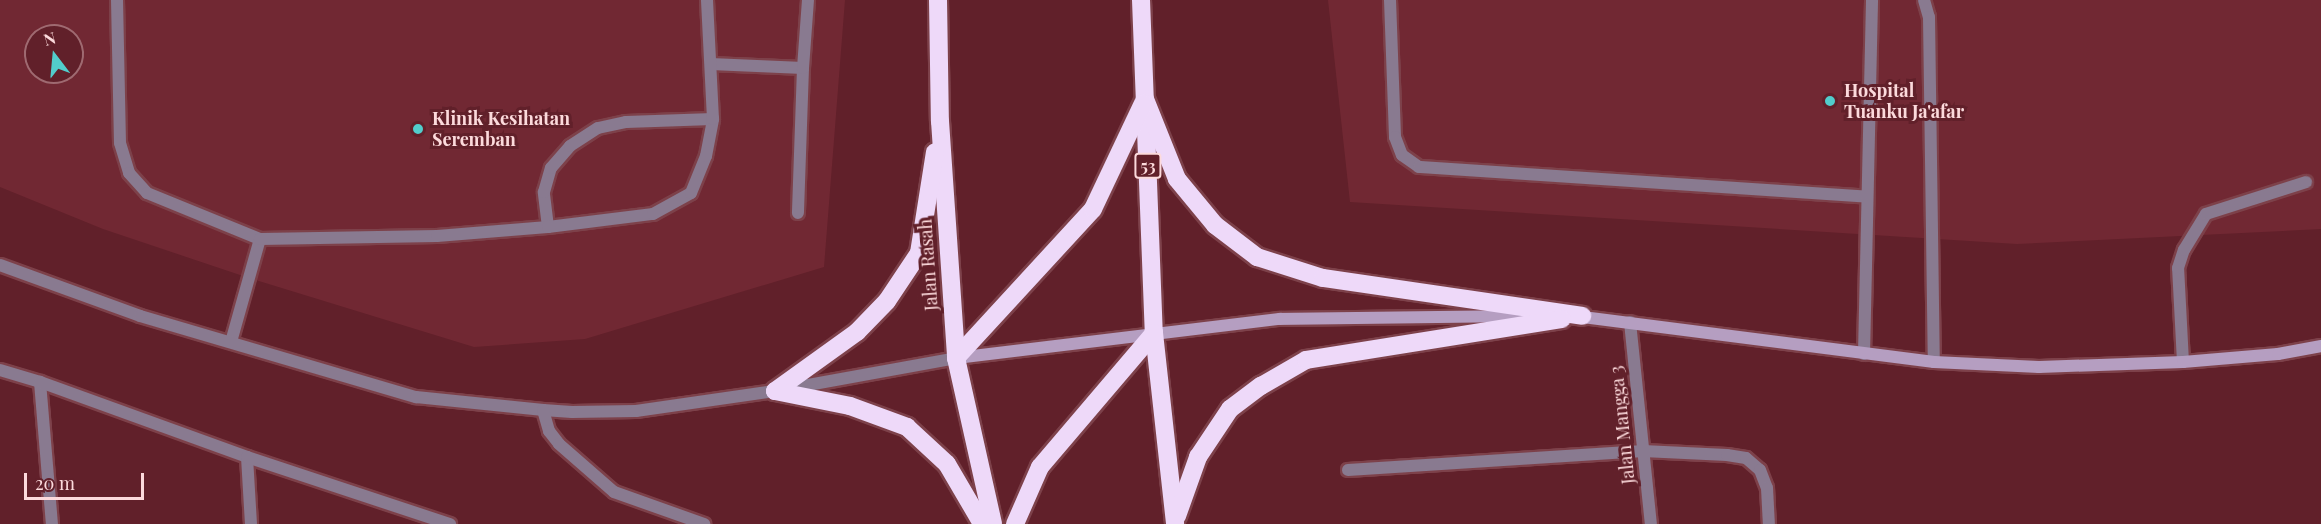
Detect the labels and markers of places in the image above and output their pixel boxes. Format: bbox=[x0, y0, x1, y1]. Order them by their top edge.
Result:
place label: Hospital Tuanku Ja'afar bbox=[1844, 80, 1964, 122]
marker: Hospital Tuanku Ja'afar bbox=[1821, 92, 1839, 110]
place label: Klinik Kesihatan Seremban bbox=[432, 108, 570, 150]
marker: Klinik Kesihatan Seremban bbox=[409, 120, 427, 138]

